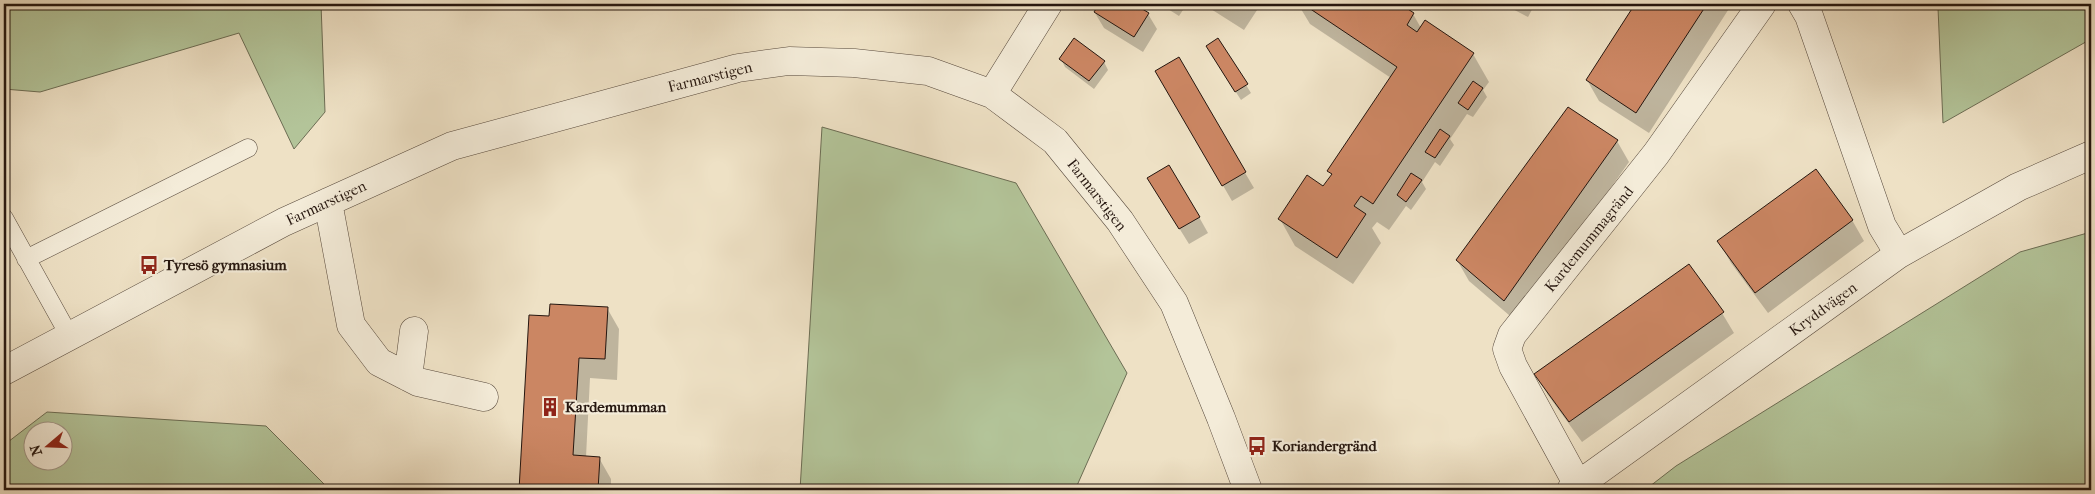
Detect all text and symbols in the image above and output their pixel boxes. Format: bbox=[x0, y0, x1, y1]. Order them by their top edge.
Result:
street label: Farmarstigen bbox=[666, 58, 754, 96]
street label: Farmarstigen bbox=[1063, 155, 1131, 235]
street label: Farmarstigen bbox=[283, 176, 369, 229]
street label: Kardemummagränd bbox=[1541, 182, 1638, 295]
bus stop icon: Tyresö gymnasium bbox=[138, 254, 160, 276]
place label: Tyresö gymnasium bbox=[163, 256, 287, 274]
street label: Kryddvägen bbox=[1786, 278, 1861, 340]
building icon: Kardemumman bbox=[539, 396, 561, 418]
place label: Kardemumman bbox=[565, 398, 666, 416]
north arrow bbox=[22, 422, 72, 472]
bus stop icon: Koriandergränd bbox=[1246, 435, 1268, 457]
place label: Koriandergränd bbox=[1272, 437, 1378, 455]
text: N bbox=[26, 442, 46, 458]

